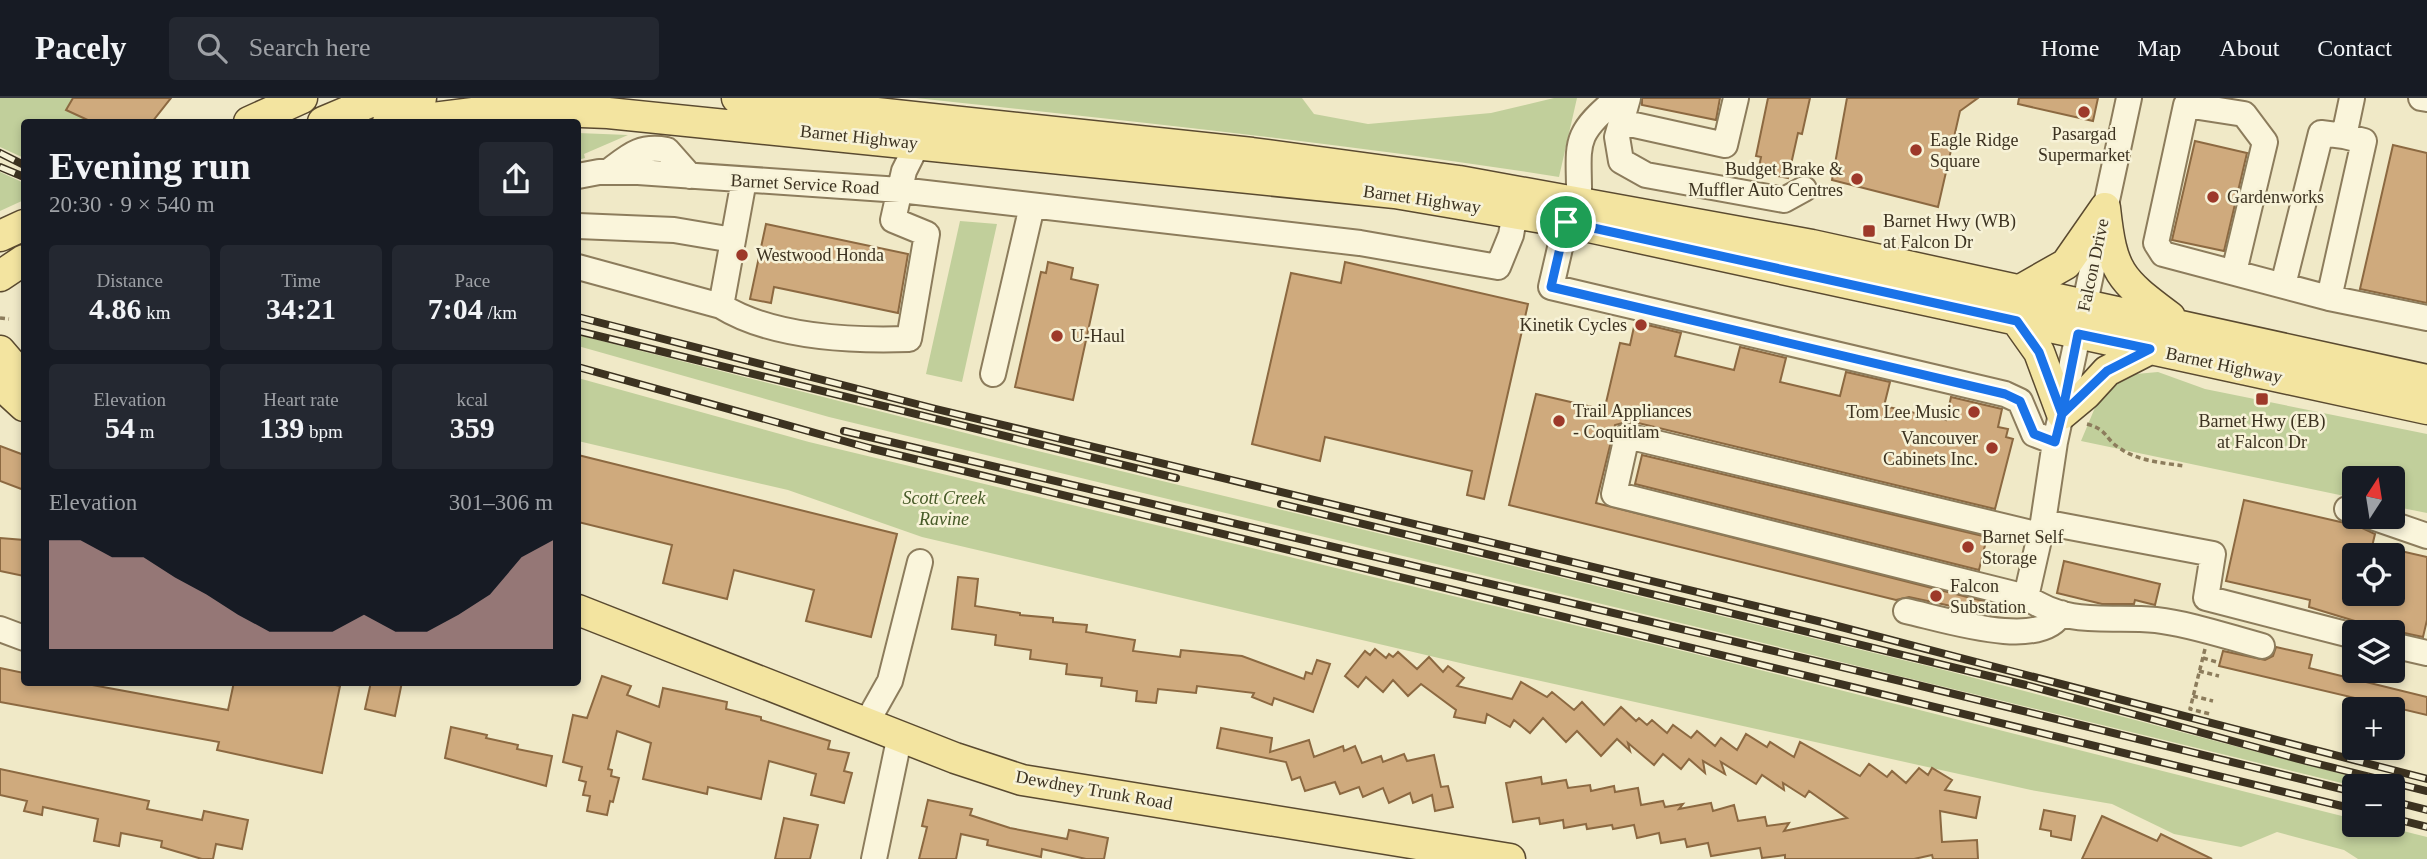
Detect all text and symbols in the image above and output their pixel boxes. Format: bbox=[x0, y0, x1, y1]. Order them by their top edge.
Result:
search box bbox=[169, 17, 659, 80]
icon: search bbox=[193, 29, 231, 67]
text: Pacely bbox=[35, 30, 127, 66]
text: Search here bbox=[249, 33, 371, 62]
text: Home bbox=[2041, 35, 2099, 61]
text: Map bbox=[2137, 35, 2181, 61]
text: About bbox=[2219, 35, 2279, 61]
text: Contact bbox=[2317, 35, 2392, 61]
marker: Pasargad Supermarket bbox=[2076, 104, 2092, 120]
street label: Barnet Highway bbox=[799, 121, 919, 153]
place label: Pasargad Supermarket bbox=[2038, 124, 2130, 165]
place label: Eagle Ridge Square bbox=[1930, 130, 2018, 171]
button: share bbox=[479, 142, 553, 216]
marker: Eagle Ridge Square bbox=[1908, 142, 1924, 158]
text: Evening run bbox=[49, 145, 251, 187]
place label: Budget Brake & Muffler Auto Centres bbox=[1688, 159, 1843, 200]
street label: Barnet Service Road bbox=[730, 170, 880, 198]
marker: Budget Brake & Muffler Auto Centres bbox=[1849, 171, 1865, 187]
street label: Barnet Highway bbox=[1362, 181, 1482, 217]
place label: Gardenworks bbox=[2227, 187, 2324, 207]
marker: Gardenworks bbox=[2205, 189, 2221, 205]
text: 20:30 · 9 × 540 m bbox=[49, 192, 215, 217]
pin bbox=[1536, 192, 1596, 252]
icon: arrive bbox=[1547, 203, 1585, 241]
place label: Barnet Hwy (WB) at Falcon Dr bbox=[1883, 211, 2016, 252]
street label: Falcon Drive bbox=[2073, 217, 2113, 313]
marker: Barnet Hwy (WB) at Falcon Dr bbox=[1861, 223, 1877, 239]
place label: Westwood Honda bbox=[756, 245, 884, 265]
marker: Westwood Honda bbox=[734, 247, 750, 263]
text: Distance bbox=[96, 270, 163, 291]
text: Time bbox=[281, 270, 321, 291]
text: Pace bbox=[454, 270, 490, 291]
text: 4.86 bbox=[89, 292, 141, 325]
text: 34:21 bbox=[266, 292, 336, 325]
text: 7:04 bbox=[428, 292, 483, 325]
text: km bbox=[141, 302, 170, 323]
text: /km bbox=[483, 302, 517, 323]
place label: Kinetik Cycles bbox=[1520, 315, 1627, 335]
marker: Kinetik Cycles bbox=[1633, 317, 1649, 333]
place label: U-Haul bbox=[1071, 326, 1125, 346]
marker: U-Haul bbox=[1049, 328, 1065, 344]
street label: Barnet Highway bbox=[2164, 343, 2284, 387]
text: Elevation bbox=[93, 389, 166, 410]
text: Heart rate bbox=[263, 389, 339, 410]
text: kcal bbox=[456, 389, 488, 410]
marker: Barnet Hwy (EB) at Falcon Dr bbox=[2254, 391, 2270, 407]
place label: Trail Appliances - Coquitlam bbox=[1573, 401, 1692, 442]
place label: Tom Lee Music bbox=[1846, 402, 1960, 422]
marker: Tom Lee Music bbox=[1966, 404, 1982, 420]
text: 54 bbox=[105, 411, 135, 444]
text: 139 bbox=[259, 411, 304, 444]
text: 359 bbox=[450, 411, 495, 444]
place label: Barnet Hwy (EB) at Falcon Dr bbox=[2199, 411, 2325, 452]
marker: Trail Appliances - Coquitlam bbox=[1551, 413, 1567, 429]
text: m bbox=[135, 421, 154, 442]
text: bpm bbox=[304, 421, 343, 442]
place label: Vancouver Cabinets Inc. bbox=[1883, 428, 1978, 469]
marker: Vancouver Cabinets Inc. bbox=[1984, 440, 2000, 456]
north arrow bbox=[2342, 466, 2404, 528]
map controls bbox=[2342, 466, 2405, 837]
park label: Scott Creek Ravine bbox=[903, 488, 986, 529]
text: Elevation bbox=[49, 490, 137, 515]
text: 301–306 m bbox=[449, 490, 553, 515]
place label: Barnet Self Storage bbox=[1982, 527, 2063, 568]
marker: Barnet Self Storage bbox=[1960, 539, 1976, 555]
button: locate bbox=[2342, 543, 2405, 606]
place label: Falcon Substation bbox=[1950, 576, 2026, 617]
marker: Falcon Substation bbox=[1928, 588, 1944, 604]
button: layers bbox=[2342, 620, 2405, 683]
button: + bbox=[2342, 697, 2405, 760]
street label: Dewdney Trunk Road bbox=[1014, 766, 1174, 814]
button: − bbox=[2342, 774, 2405, 837]

